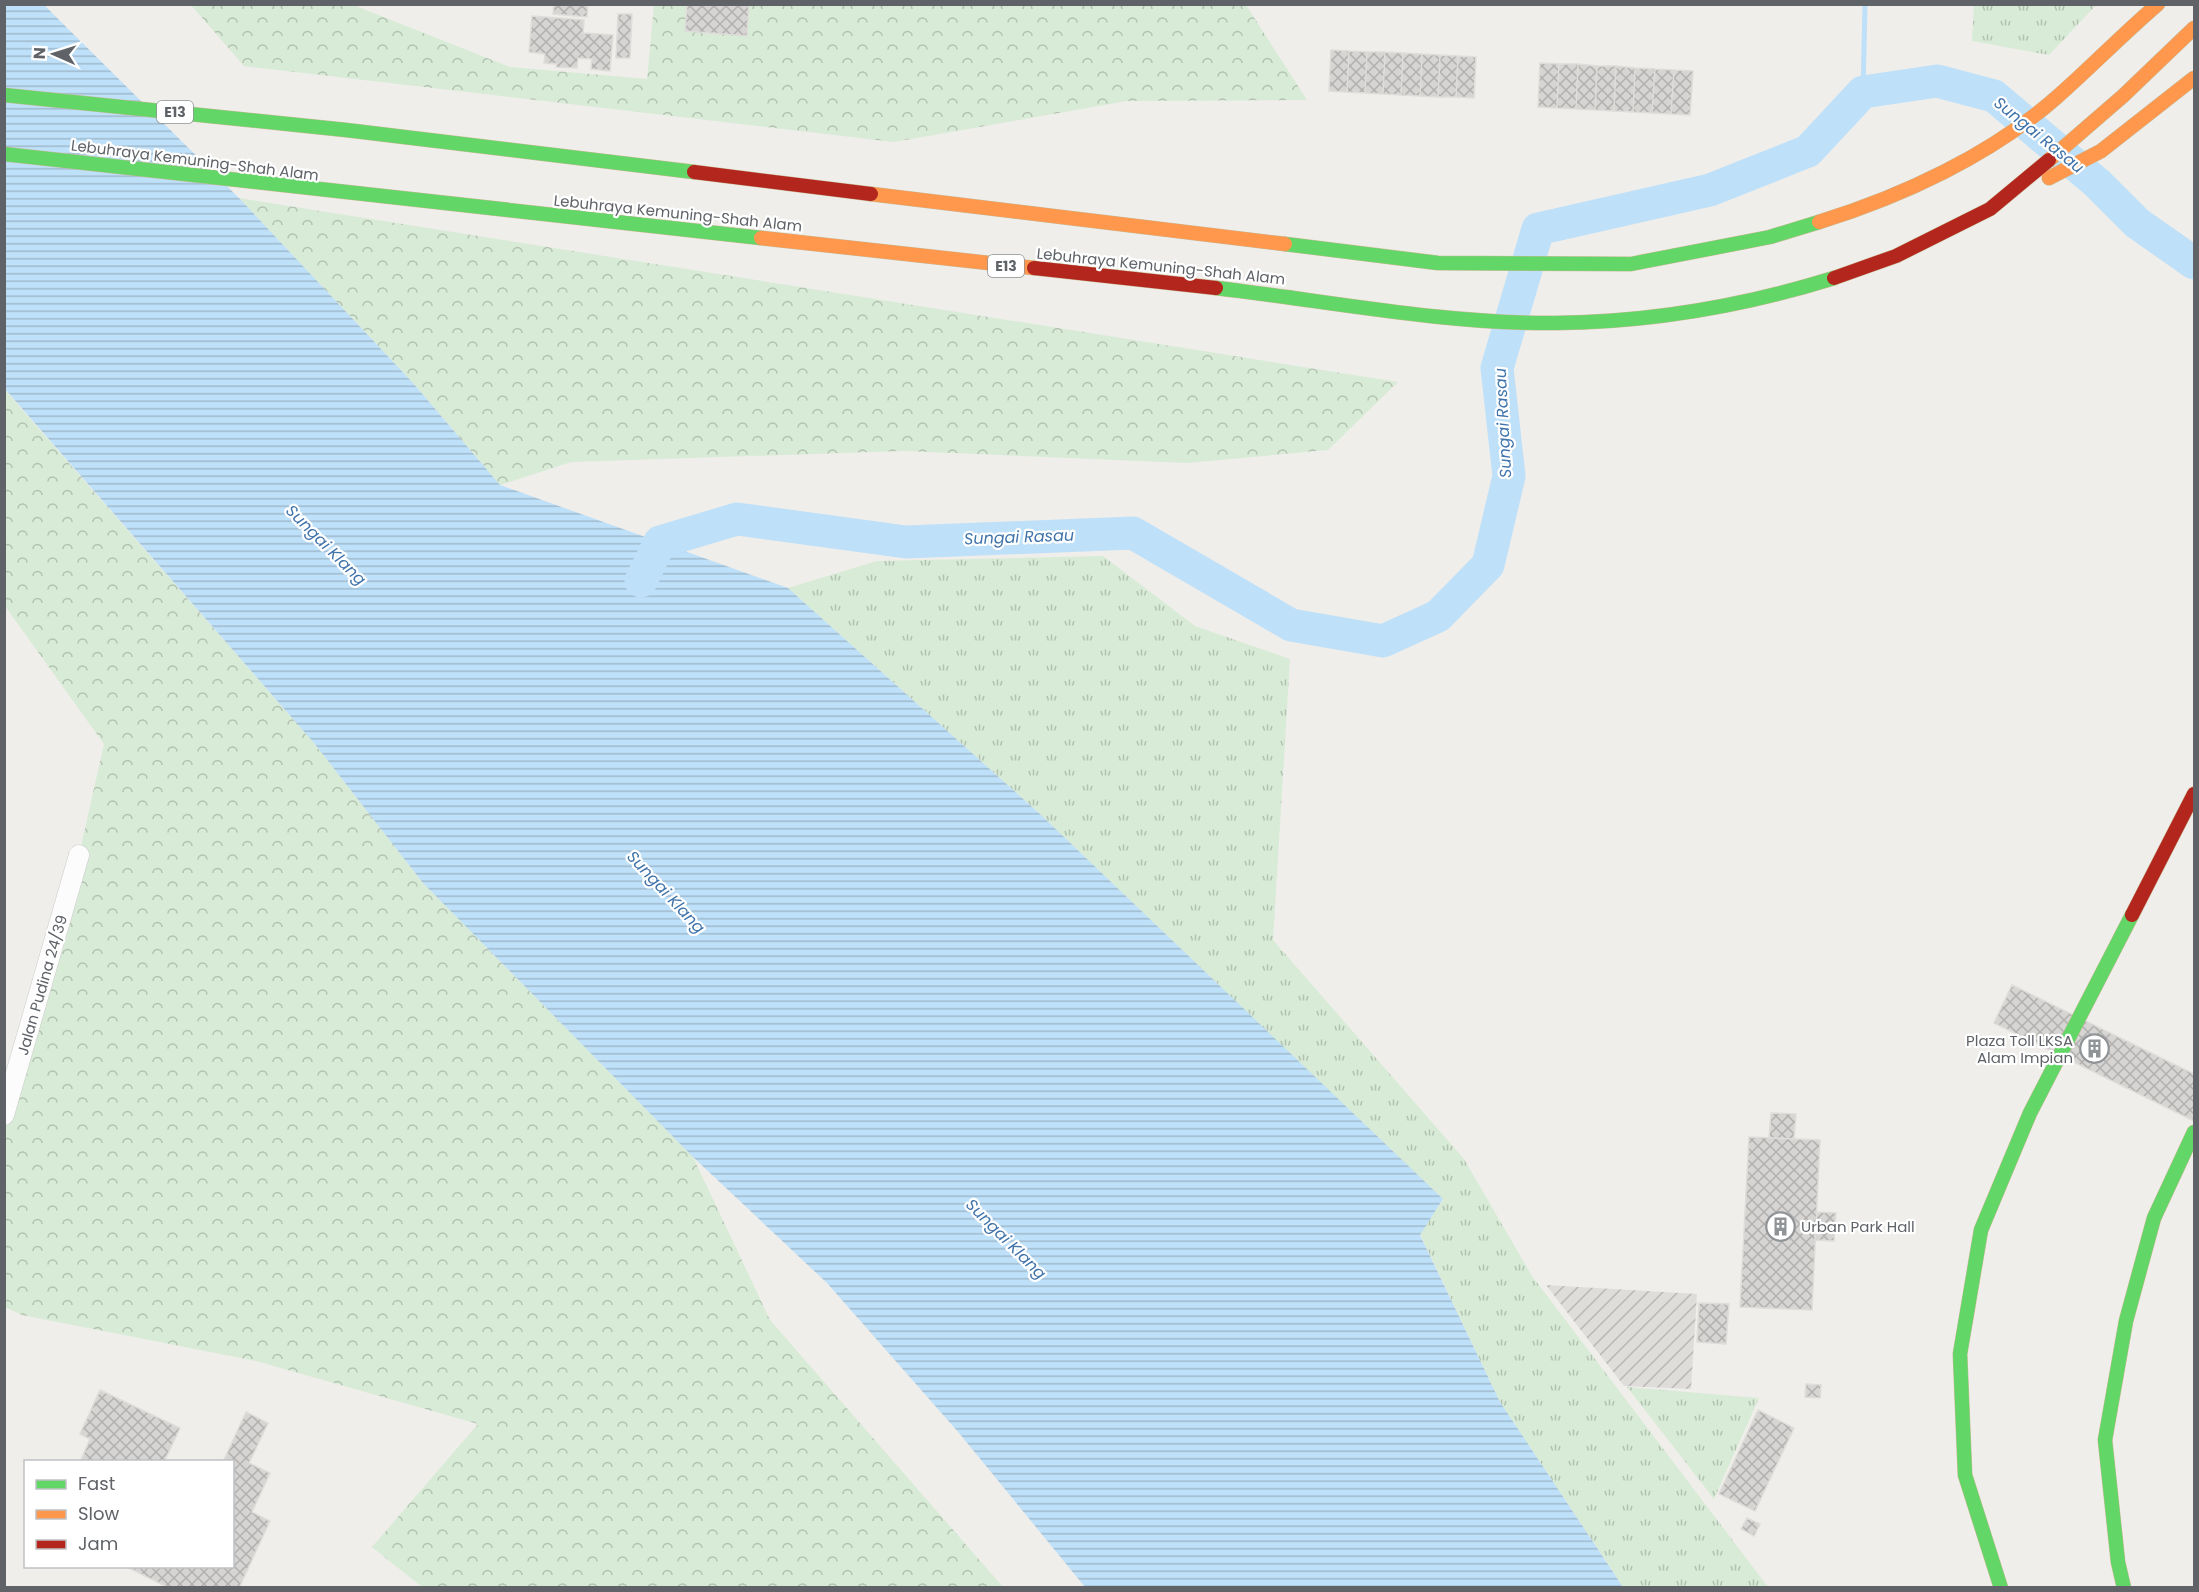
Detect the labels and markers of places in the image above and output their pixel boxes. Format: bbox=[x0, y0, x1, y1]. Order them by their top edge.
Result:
place label: Plaza Toll LKSA Alam Impian bbox=[1966, 1030, 2073, 1068]
building icon: Plaza Toll LKSA Alam Impian bbox=[2078, 1033, 2110, 1065]
building icon: Urban Park Hall bbox=[1764, 1210, 1796, 1242]
place label: Urban Park Hall bbox=[1801, 1216, 1915, 1237]

